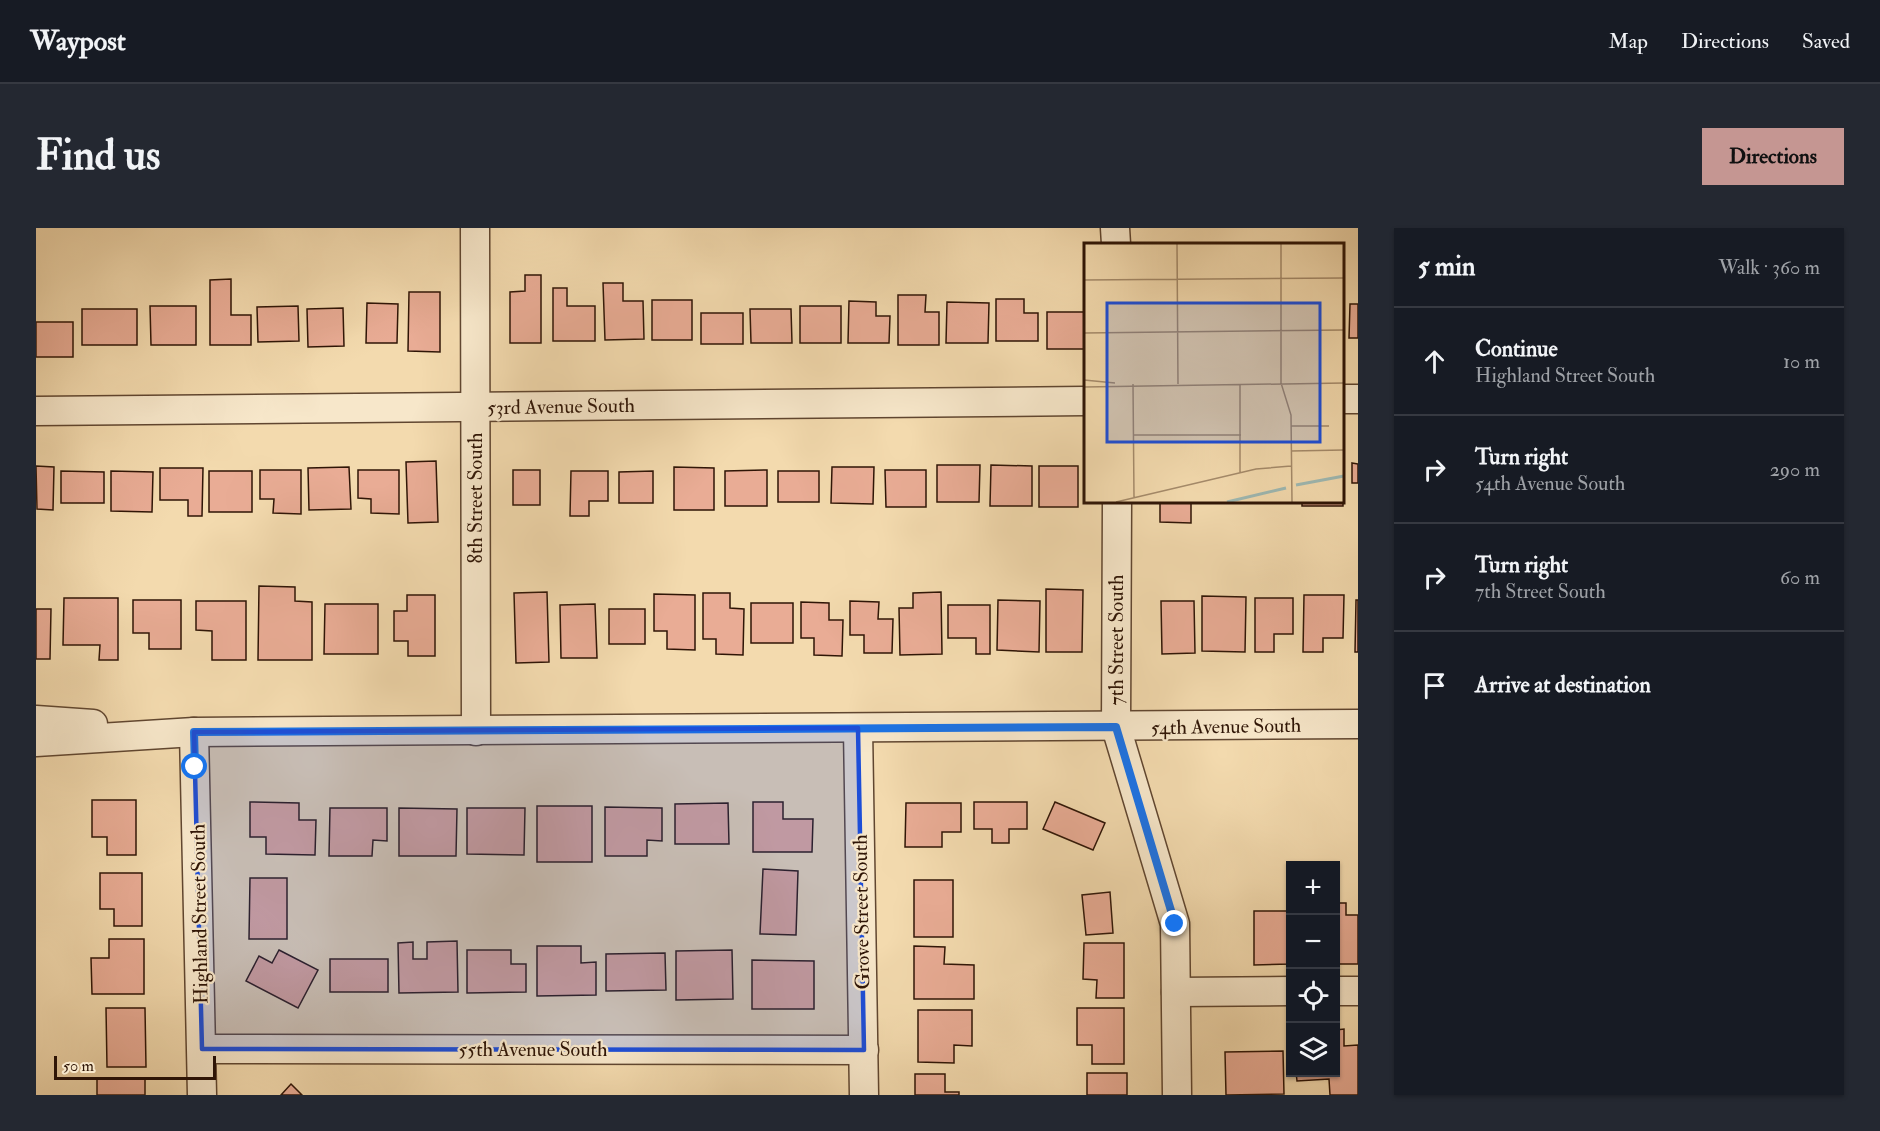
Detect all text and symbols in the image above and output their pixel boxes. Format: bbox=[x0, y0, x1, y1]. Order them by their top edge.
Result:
text: Waypost bbox=[30, 24, 126, 59]
text: Map bbox=[1608, 28, 1648, 55]
text: Directions bbox=[1681, 28, 1769, 55]
text: Saved bbox=[1802, 28, 1850, 55]
button: Directions bbox=[1702, 128, 1844, 185]
text: Find us bbox=[36, 130, 160, 182]
inset map bbox=[1084, 243, 1343, 502]
text: 5 min bbox=[1418, 251, 1475, 283]
text: Walk · 360 m bbox=[1718, 255, 1820, 280]
text: Continue bbox=[1475, 335, 1558, 363]
icon: ahead bbox=[1418, 345, 1451, 378]
text: 10 m bbox=[1783, 349, 1820, 374]
text: Highland Street South bbox=[1475, 363, 1655, 388]
street label: 53rd Avenue South bbox=[487, 393, 636, 420]
street label: 8th Street South bbox=[463, 432, 488, 564]
text: Turn right bbox=[1475, 443, 1568, 471]
icon: right bbox=[1418, 453, 1451, 486]
text: 290 m bbox=[1770, 457, 1820, 482]
text: 54th Avenue South bbox=[1475, 471, 1625, 496]
text: Turn right bbox=[1475, 551, 1568, 579]
icon: right bbox=[1418, 561, 1451, 594]
text: 60 m bbox=[1780, 565, 1820, 590]
street label: 7th Street South bbox=[1104, 574, 1129, 705]
text: 7th Street South bbox=[1475, 579, 1606, 604]
icon: arrive bbox=[1418, 669, 1451, 702]
text: Arrive at destination bbox=[1475, 671, 1651, 699]
street label: 54th Avenue South bbox=[1151, 713, 1302, 740]
route start bbox=[181, 753, 207, 779]
street label: Highland Street South bbox=[185, 823, 214, 1004]
street label: Grove Street South bbox=[848, 834, 875, 990]
map controls bbox=[1286, 861, 1340, 1077]
button: + bbox=[1286, 861, 1340, 915]
route end bbox=[1161, 910, 1187, 936]
button: − bbox=[1286, 915, 1340, 969]
button: locate bbox=[1286, 969, 1340, 1023]
button: layers bbox=[1286, 1023, 1340, 1077]
street label: 55th Avenue South bbox=[459, 1037, 608, 1062]
scale bar bbox=[54, 1053, 216, 1080]
text: 50 m bbox=[63, 1056, 94, 1076]

